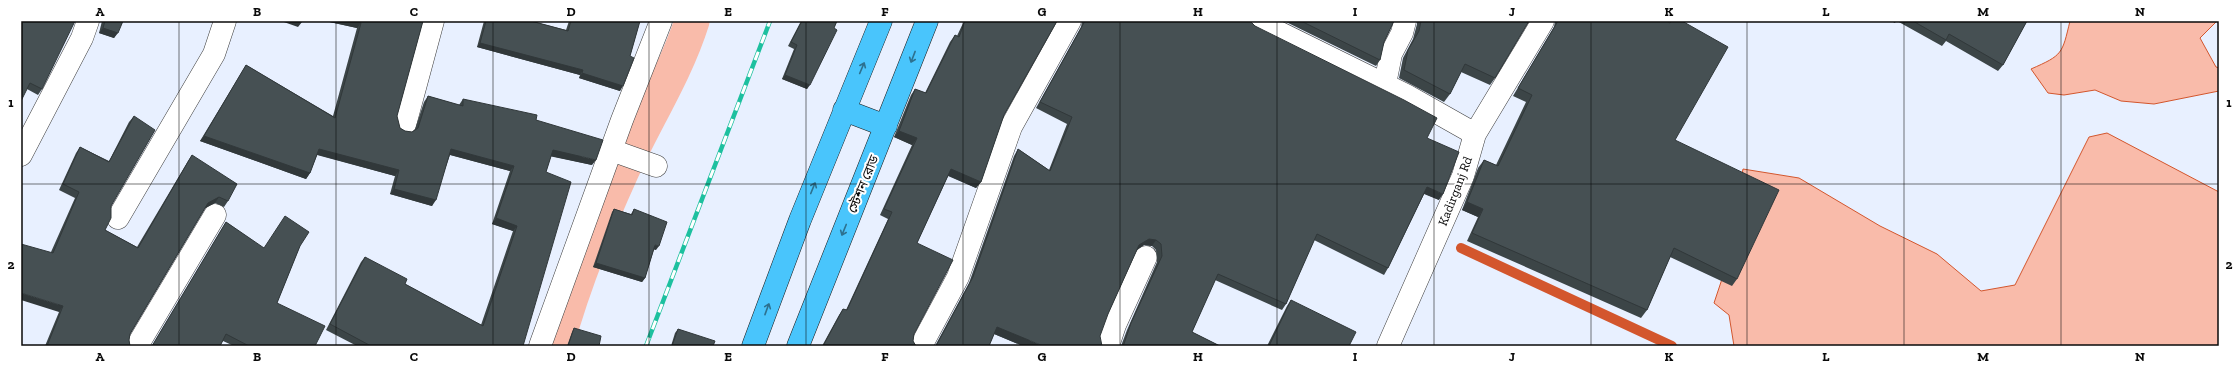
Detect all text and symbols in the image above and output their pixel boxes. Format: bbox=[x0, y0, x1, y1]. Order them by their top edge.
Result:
text: A bbox=[96, 4, 105, 19]
text: B bbox=[253, 4, 261, 19]
text: C bbox=[410, 4, 418, 19]
text: D bbox=[566, 4, 576, 19]
text: E bbox=[724, 4, 732, 19]
text: F bbox=[881, 4, 889, 19]
text: G bbox=[1038, 4, 1047, 19]
text: H bbox=[1193, 4, 1203, 19]
text: I bbox=[1353, 4, 1358, 19]
text: J bbox=[1509, 4, 1515, 19]
text: K bbox=[1665, 4, 1674, 19]
text: L bbox=[1822, 4, 1830, 19]
text: M bbox=[1977, 4, 1989, 19]
text: N bbox=[2135, 4, 2145, 19]
one-way arrow bbox=[908, 51, 916, 63]
one-way arrow bbox=[859, 62, 866, 74]
text: 1 bbox=[8, 95, 14, 110]
text: 1 bbox=[2226, 95, 2232, 110]
street label: স্টেশন রোড bbox=[845, 152, 882, 215]
street label: Kadirganj Rd bbox=[1435, 154, 1476, 228]
one-way arrow bbox=[809, 182, 817, 194]
one-way arrow bbox=[840, 224, 848, 236]
text: 2 bbox=[8, 257, 15, 272]
text: 2 bbox=[2226, 257, 2233, 272]
one-way arrow bbox=[763, 304, 771, 316]
text: A bbox=[96, 349, 105, 364]
text: B bbox=[253, 349, 261, 364]
text: C bbox=[410, 349, 418, 364]
text: D bbox=[566, 349, 576, 364]
text: E bbox=[724, 349, 732, 364]
text: F bbox=[881, 349, 889, 364]
text: G bbox=[1038, 349, 1047, 364]
text: H bbox=[1193, 349, 1203, 364]
text: I bbox=[1353, 349, 1358, 364]
text: J bbox=[1509, 349, 1515, 364]
text: K bbox=[1665, 349, 1674, 364]
text: L bbox=[1822, 349, 1830, 364]
text: M bbox=[1977, 349, 1989, 364]
text: N bbox=[2135, 349, 2145, 364]

